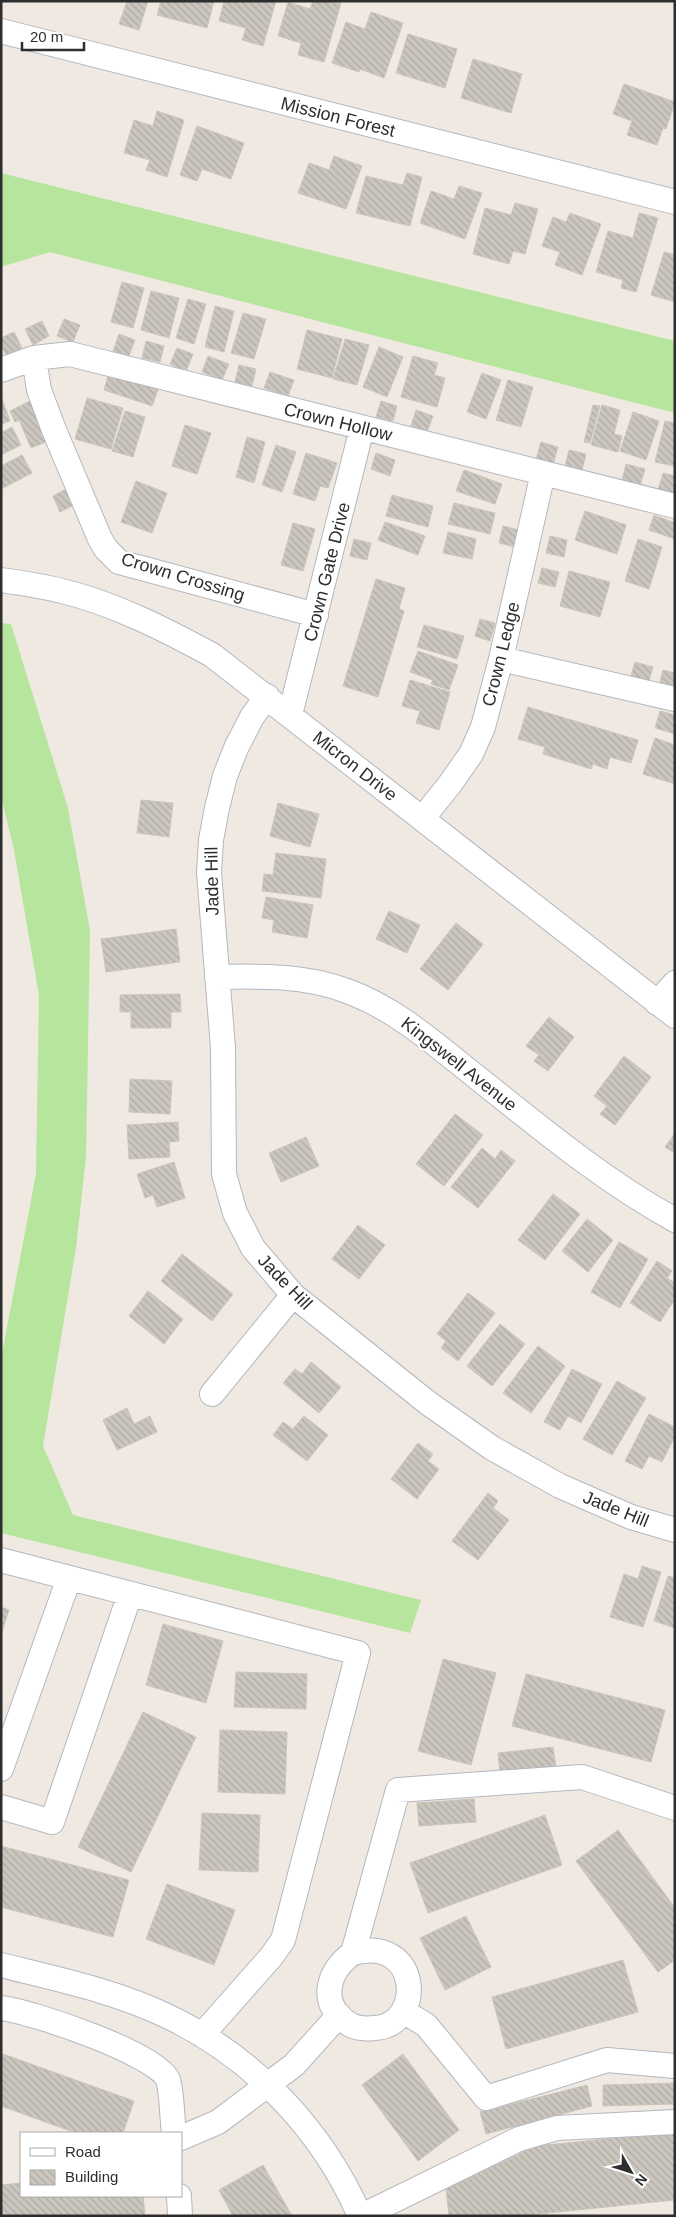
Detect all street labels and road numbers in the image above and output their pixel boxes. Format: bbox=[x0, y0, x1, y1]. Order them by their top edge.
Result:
street label: Mission Forest bbox=[279, 93, 397, 141]
street label: Crown Hollow bbox=[282, 399, 395, 445]
street label: Crown Gate Drive bbox=[300, 500, 354, 644]
street label: Crown Crossing bbox=[119, 549, 247, 605]
street label: Crown Ledge bbox=[478, 600, 524, 708]
street label: Micron Drive bbox=[309, 727, 401, 805]
street label: Jade Hill bbox=[201, 846, 223, 916]
street label: Kingswell Avenue bbox=[397, 1013, 521, 1115]
street label: Jade Hill bbox=[254, 1250, 316, 1314]
street label: Jade Hill bbox=[580, 1487, 652, 1531]

